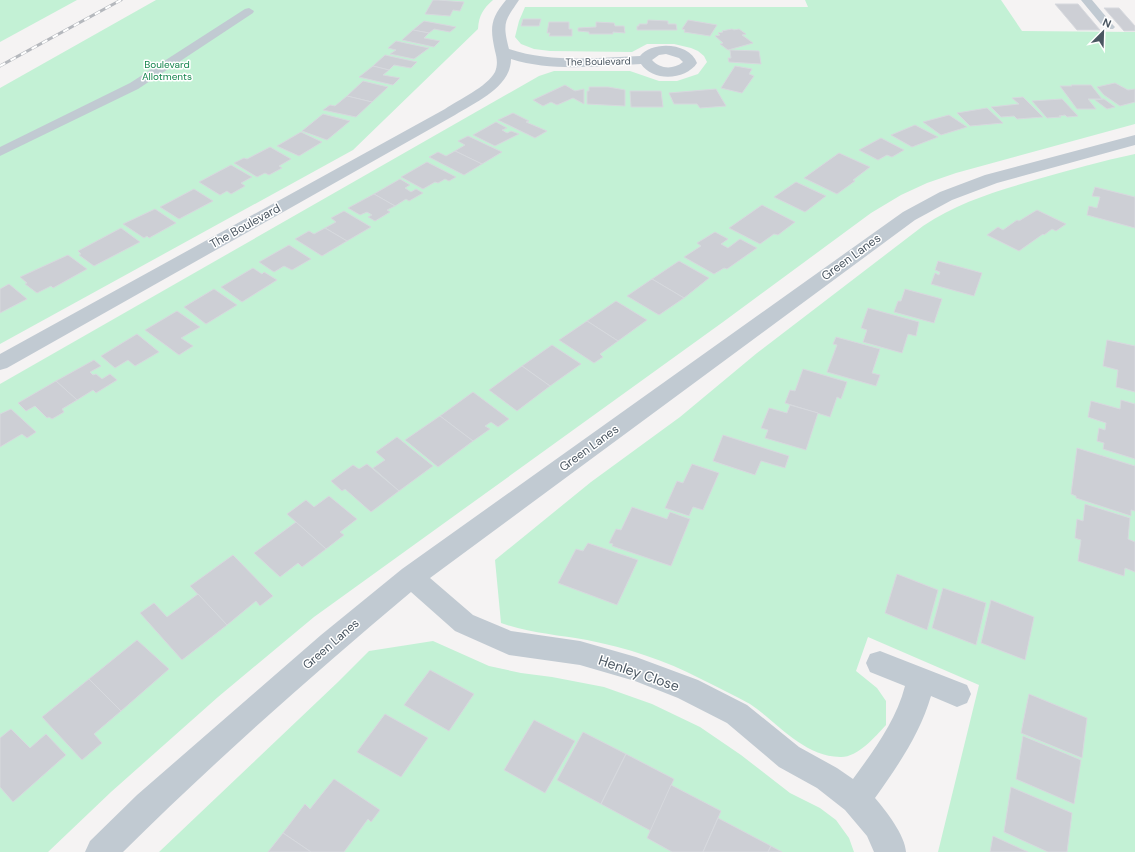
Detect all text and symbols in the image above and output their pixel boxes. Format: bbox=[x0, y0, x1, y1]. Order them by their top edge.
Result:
north arrow bbox=[1083, 12, 1123, 52]
text: N bbox=[1100, 15, 1113, 31]
street label: The Boulevard bbox=[565, 54, 631, 69]
park label: Boulevard Allotments bbox=[142, 58, 192, 83]
street label: The Boulevard bbox=[207, 200, 283, 252]
street label: Green Lanes bbox=[818, 230, 884, 284]
street label: Green Lanes bbox=[556, 421, 622, 475]
street label: Green Lanes bbox=[299, 615, 363, 673]
street label: Henley Close bbox=[596, 651, 682, 695]

